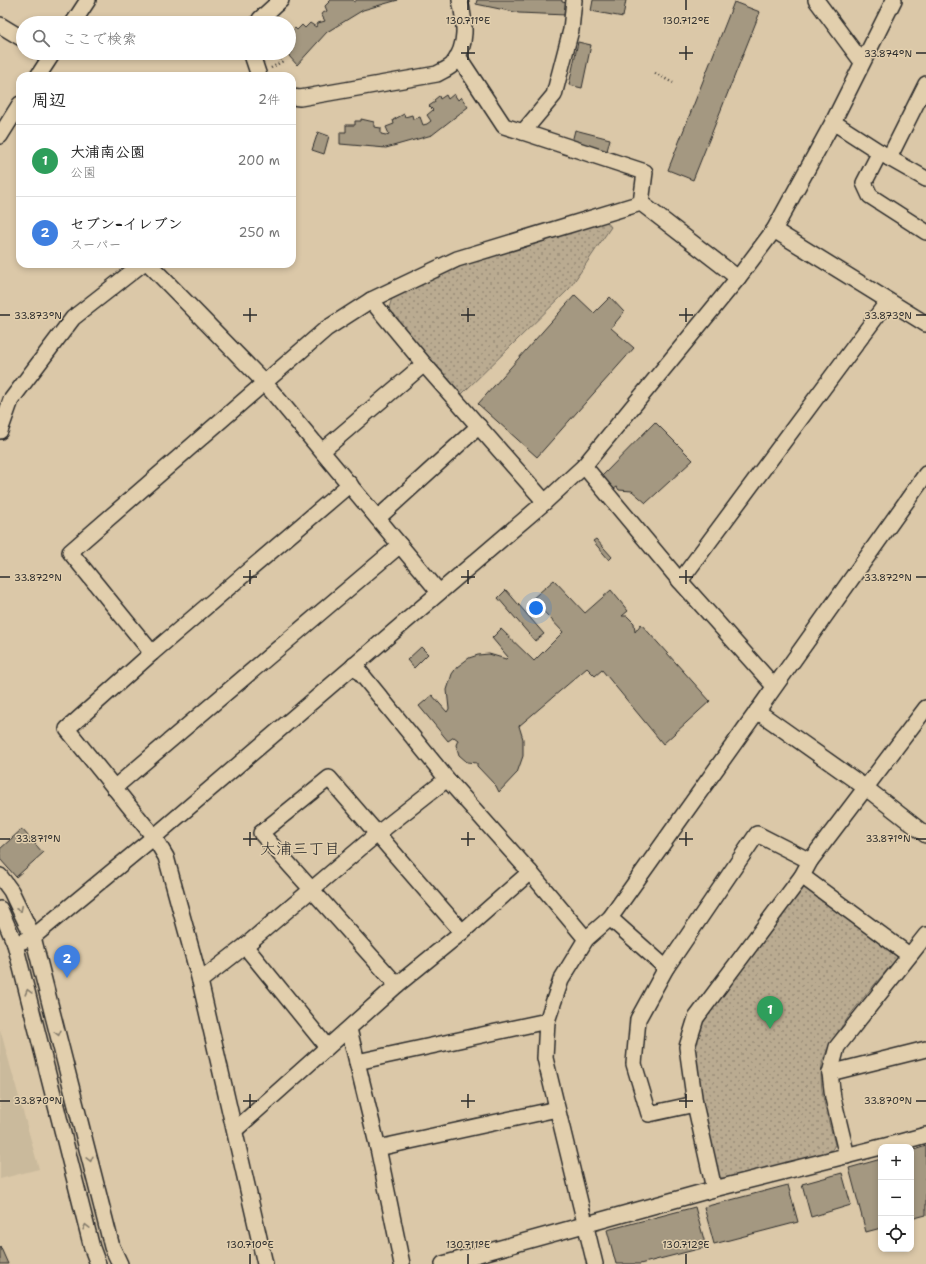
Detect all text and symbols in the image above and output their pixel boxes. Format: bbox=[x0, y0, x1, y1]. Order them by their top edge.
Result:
text: 130.711°E bbox=[446, 14, 490, 27]
text: 130.712°E bbox=[662, 14, 710, 27]
search box bbox=[16, 16, 296, 60]
icon: search bbox=[30, 27, 52, 49]
text: ここで検索 bbox=[62, 29, 137, 49]
text: 33.874°N bbox=[864, 47, 912, 60]
text: 周辺 bbox=[32, 89, 66, 111]
text: 2件 bbox=[258, 91, 280, 108]
text: 大浦南公園 bbox=[70, 142, 145, 162]
text: 1 bbox=[42, 152, 48, 169]
text: 200 m bbox=[238, 152, 280, 169]
text: 公園 bbox=[70, 164, 96, 181]
text: セブン-イレブン bbox=[70, 214, 183, 234]
text: 2 bbox=[40, 224, 50, 241]
text: 250 m bbox=[239, 224, 280, 241]
text: スーパー bbox=[70, 236, 121, 253]
text: 33.873°N bbox=[14, 309, 62, 322]
text: 33.873°N bbox=[864, 309, 912, 322]
text: 33.872°N bbox=[14, 571, 62, 584]
text: 33.872°N bbox=[864, 571, 912, 584]
your location bbox=[526, 598, 546, 618]
text: 33.871°N bbox=[15, 832, 61, 845]
text: 33.871°N bbox=[865, 832, 911, 845]
district label: 大浦三丁目 bbox=[260, 838, 340, 859]
one-way arrow bbox=[15, 905, 23, 912]
pin: 2 bbox=[54, 945, 80, 978]
one-way arrow bbox=[24, 989, 32, 995]
pin: 1 bbox=[757, 996, 783, 1029]
one-way arrow bbox=[53, 1029, 62, 1036]
text: 33.870°N bbox=[14, 1094, 62, 1107]
text: 33.870°N bbox=[864, 1094, 912, 1107]
map controls bbox=[878, 1144, 914, 1252]
button: + bbox=[878, 1144, 914, 1180]
one-way arrow bbox=[85, 1155, 94, 1162]
button: − bbox=[878, 1180, 914, 1216]
button: locate bbox=[878, 1216, 914, 1252]
one-way arrow bbox=[82, 1224, 91, 1231]
text: 130.710°E bbox=[226, 1238, 274, 1251]
text: 130.711°E bbox=[446, 1238, 490, 1251]
text: 130.712°E bbox=[662, 1238, 710, 1251]

